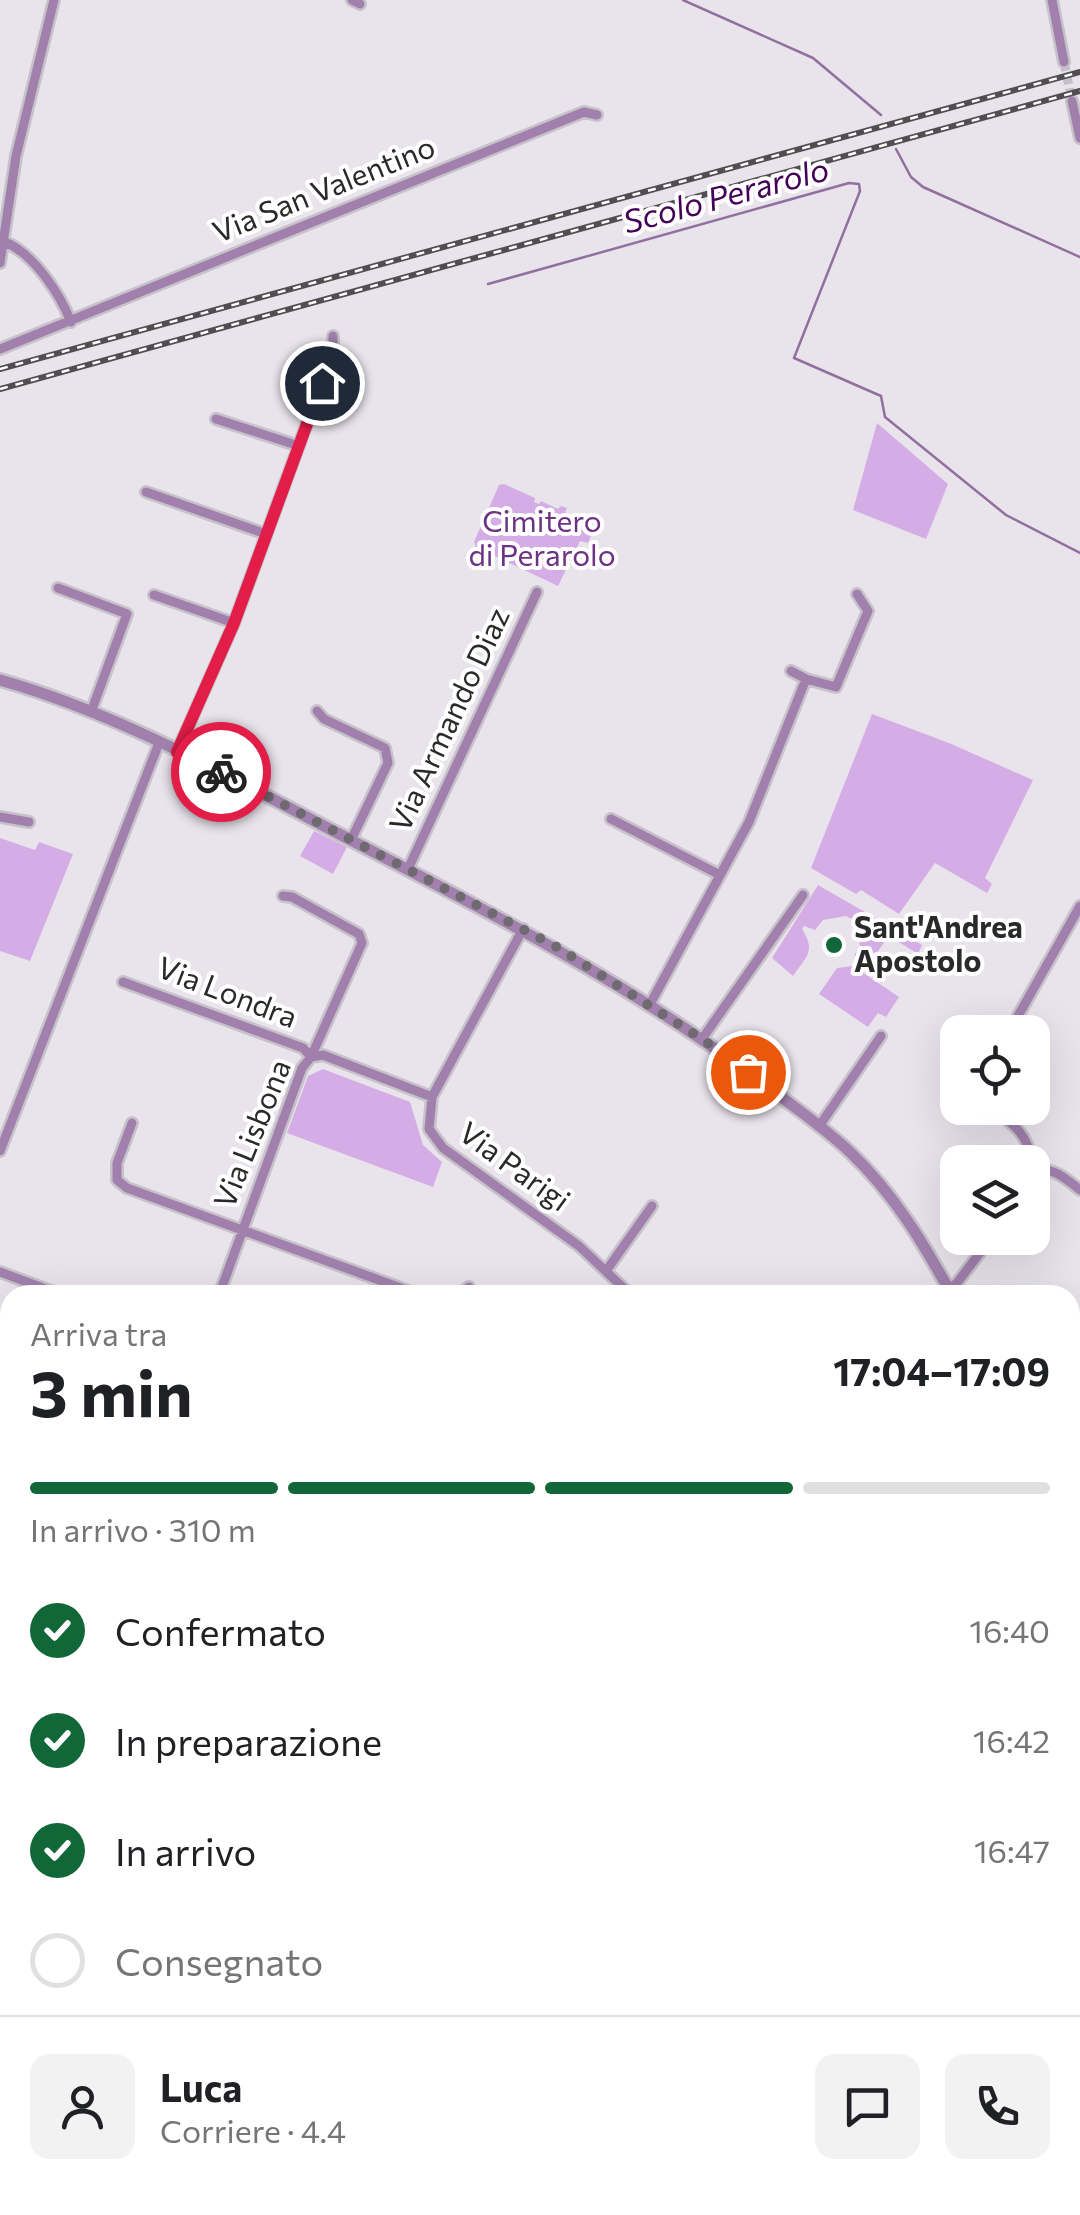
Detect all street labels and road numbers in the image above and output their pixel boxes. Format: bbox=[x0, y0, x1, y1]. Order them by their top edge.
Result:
street label: Via San Valentino bbox=[207, 126, 440, 249]
street label: Via Armando Diaz bbox=[380, 601, 516, 837]
street label: Via Londra bbox=[153, 947, 303, 1034]
street label: Via Lisbona bbox=[204, 1053, 297, 1213]
street label: Via Parigi bbox=[453, 1112, 578, 1218]

